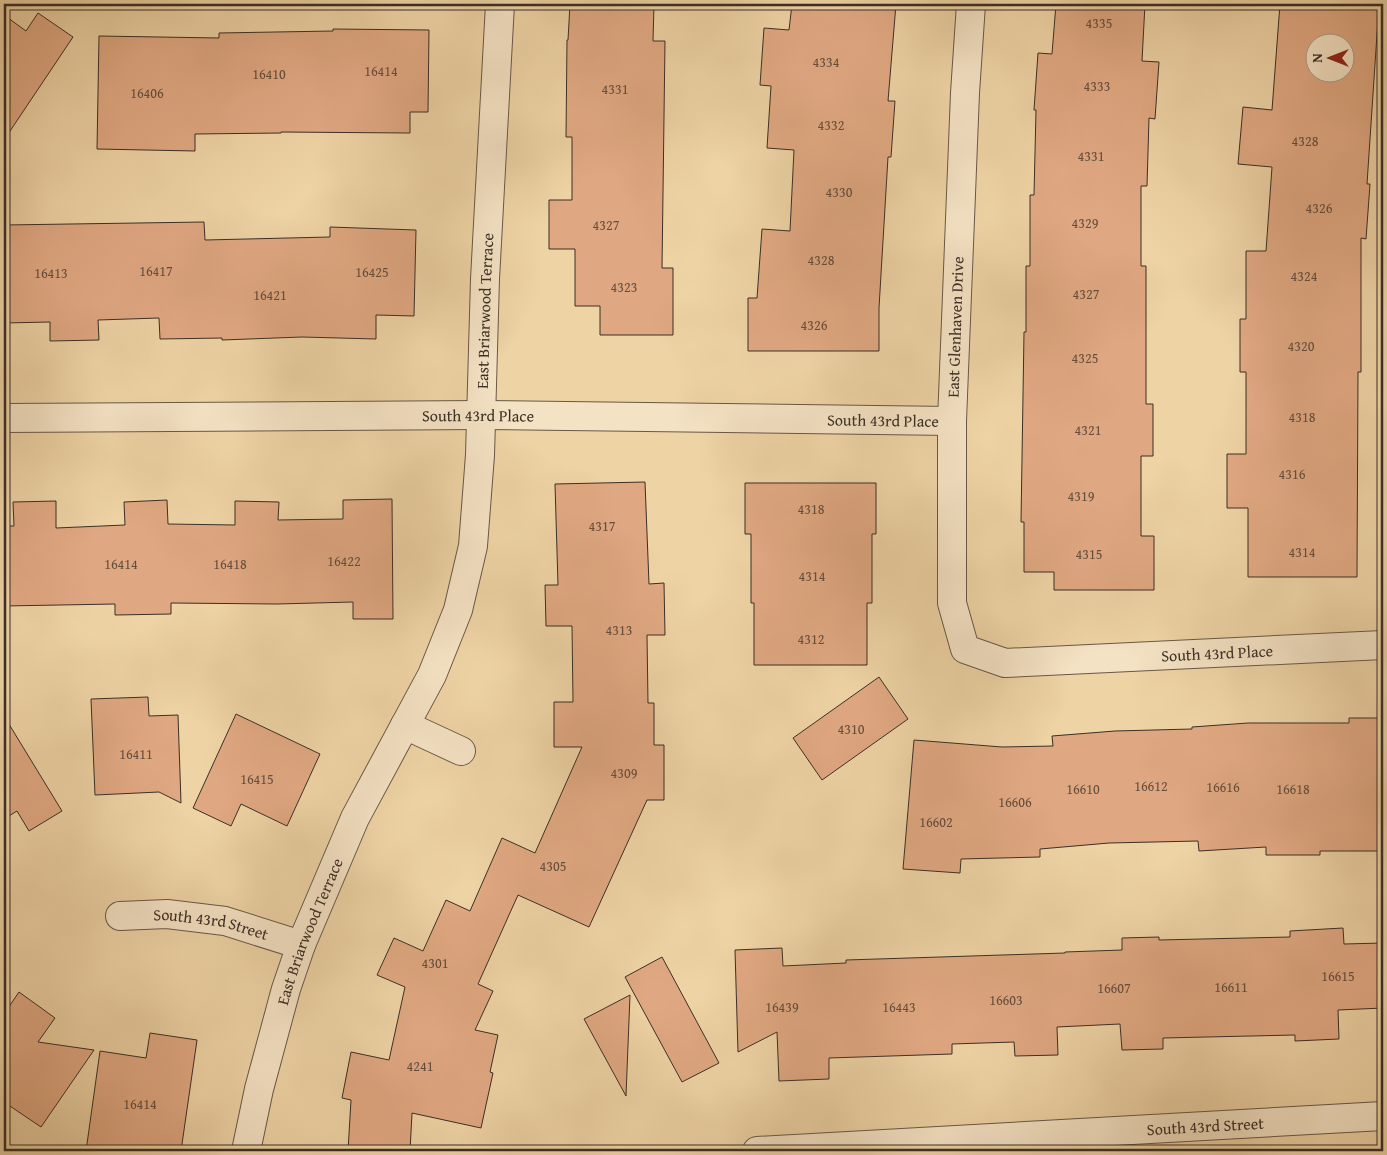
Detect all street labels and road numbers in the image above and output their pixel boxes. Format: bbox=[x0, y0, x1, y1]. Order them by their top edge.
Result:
street label: East Briarwood Terrace bbox=[470, 232, 499, 389]
street label: East Glenhaven Drive bbox=[941, 256, 969, 398]
street label: South 43rd Place bbox=[422, 403, 534, 428]
street label: South 43rd Place bbox=[827, 407, 939, 433]
street label: South 43rd Place bbox=[1161, 638, 1274, 668]
street label: East Briarwood Terrace bbox=[270, 854, 349, 1008]
street label: South 43rd Street bbox=[153, 902, 272, 946]
street label: South 43rd Street bbox=[1146, 1111, 1265, 1141]

